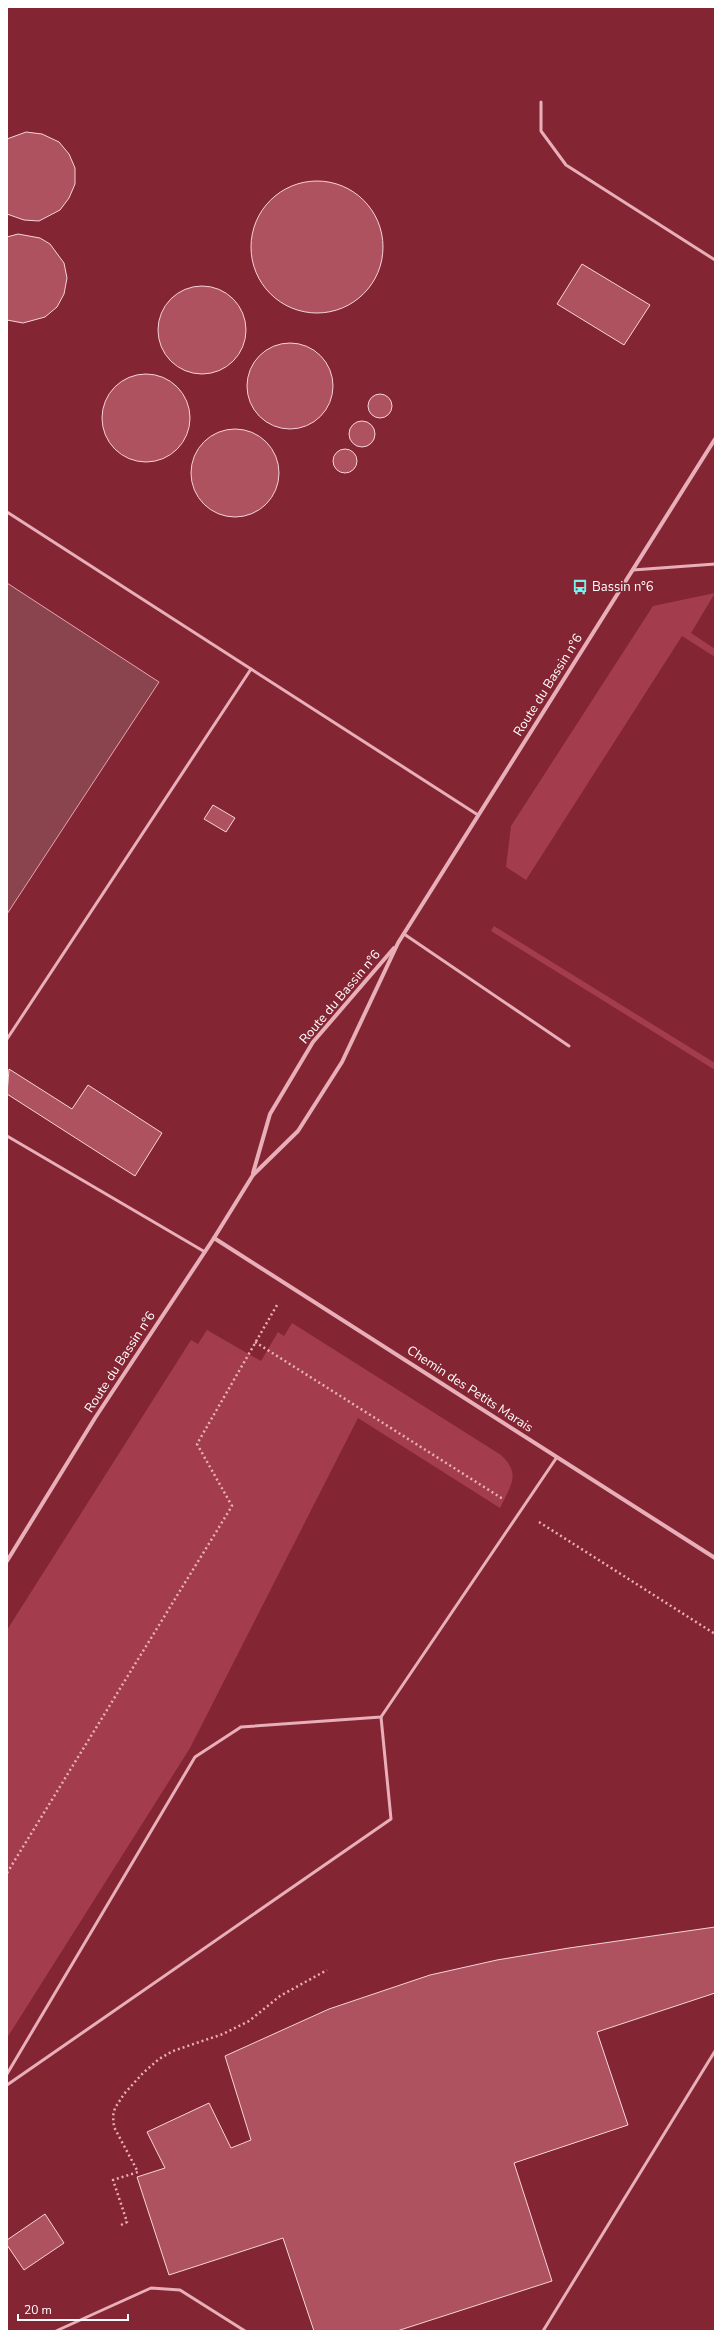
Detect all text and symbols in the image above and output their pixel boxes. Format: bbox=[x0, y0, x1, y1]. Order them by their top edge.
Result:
bus stop icon: Bassin n°6 bbox=[571, 578, 589, 596]
place label: Bassin n°6 bbox=[592, 578, 654, 596]
street label: Route du Bassin n°6 bbox=[509, 630, 587, 740]
street label: Route du Bassin n°6 bbox=[295, 946, 385, 1048]
street label: Route du Bassin n°6 bbox=[80, 1308, 160, 1416]
street label: Chemin des Petits Marais bbox=[403, 1341, 537, 1437]
scale bar bbox=[18, 2296, 128, 2322]
text: 20 m bbox=[24, 2302, 52, 2318]

